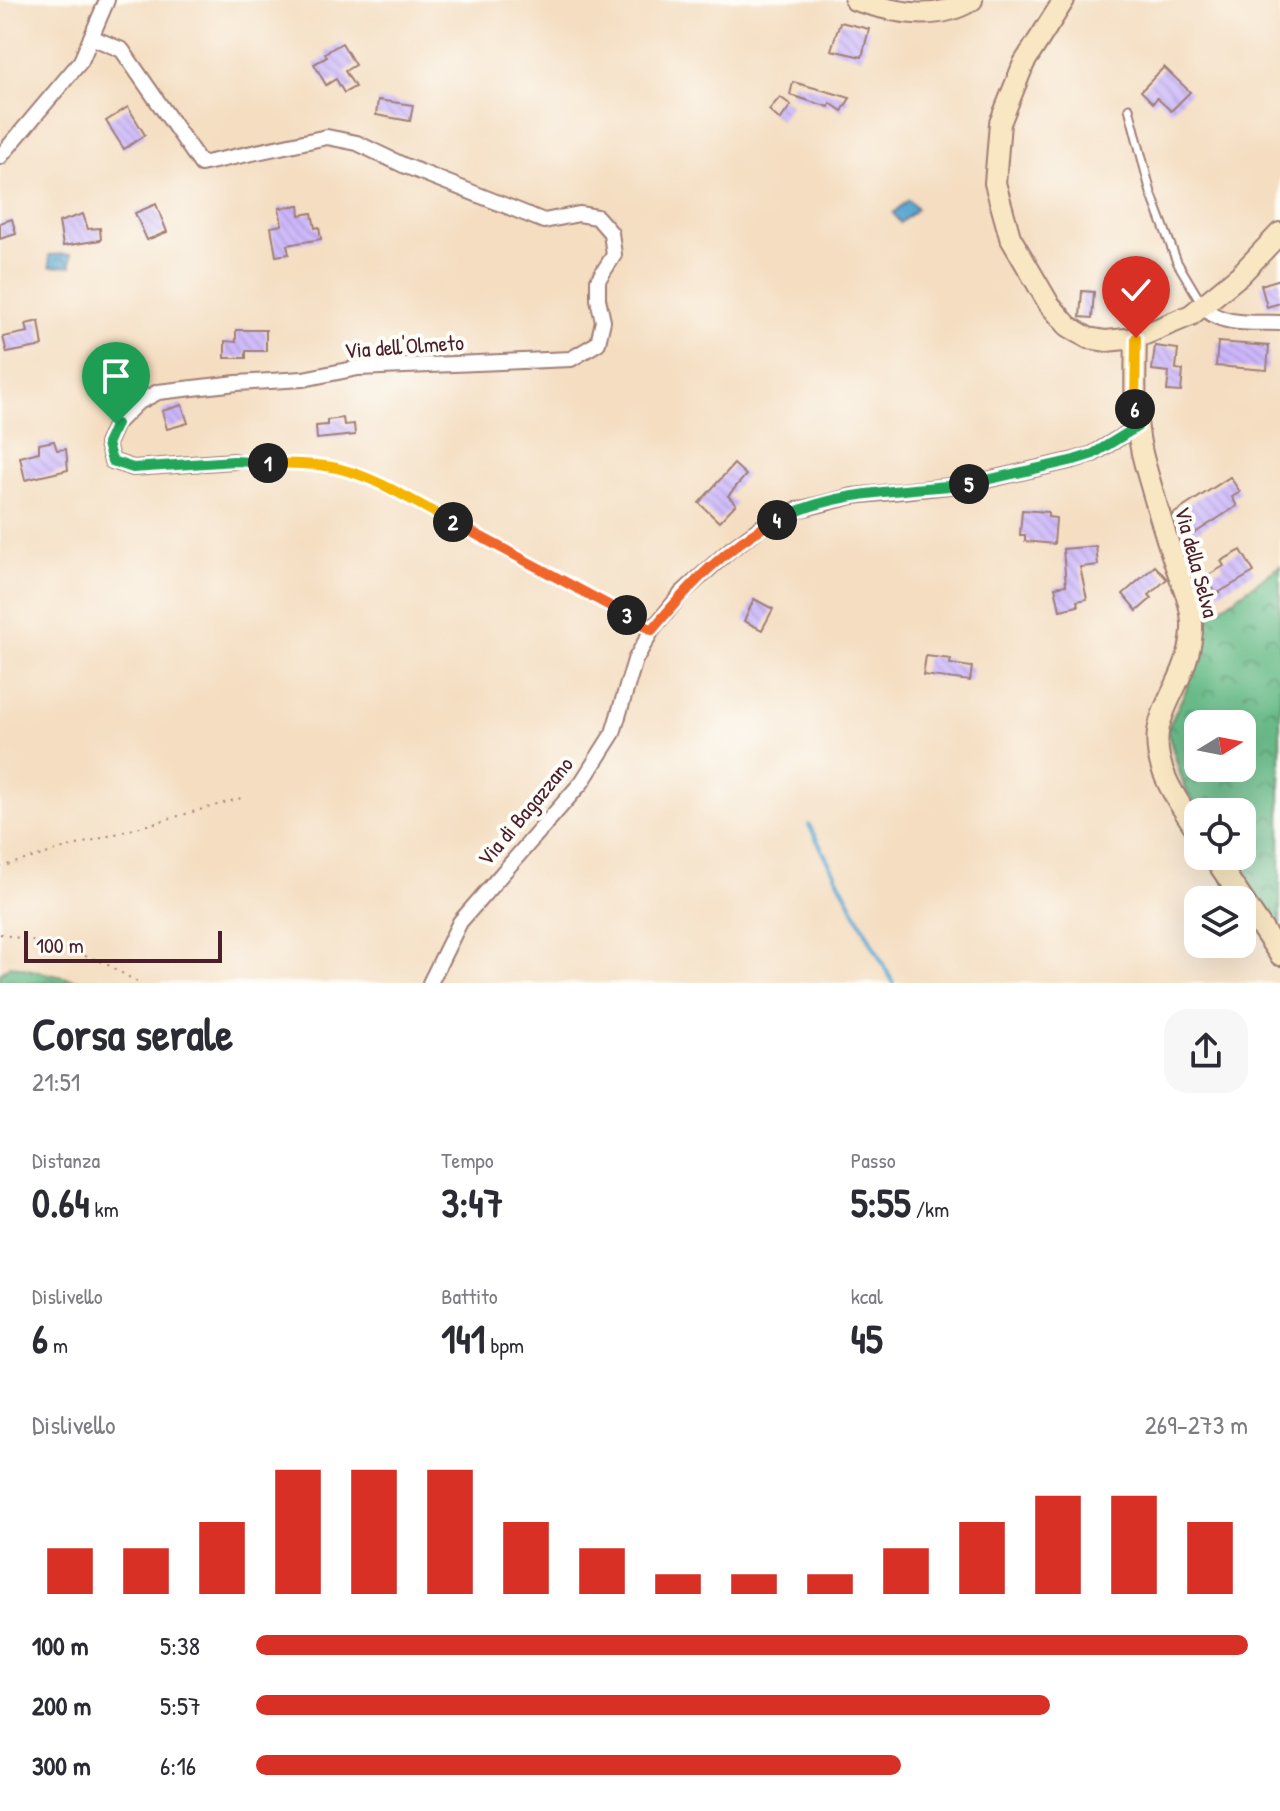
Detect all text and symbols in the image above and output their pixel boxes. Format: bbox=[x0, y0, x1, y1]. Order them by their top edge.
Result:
pin bbox=[1102, 256, 1170, 338]
icon: check bbox=[1114, 268, 1158, 312]
street label: Via dell'Olmeto bbox=[343, 327, 465, 365]
pin bbox=[82, 342, 150, 424]
icon: arrive bbox=[94, 354, 138, 398]
pin: 6 bbox=[1115, 389, 1155, 429]
text: 6 bbox=[1131, 394, 1139, 424]
pin: 1 bbox=[248, 443, 288, 483]
text: 1 bbox=[264, 448, 272, 478]
pin: 5 bbox=[949, 464, 989, 504]
text: 5 bbox=[964, 469, 974, 499]
pin: 4 bbox=[757, 500, 797, 540]
pin: 2 bbox=[433, 502, 473, 542]
street label: Via della Selva bbox=[1168, 503, 1226, 621]
text: 4 bbox=[773, 505, 781, 535]
text: 2 bbox=[448, 507, 458, 537]
pin: 3 bbox=[607, 595, 647, 635]
text: 3 bbox=[622, 600, 632, 630]
north arrow bbox=[1184, 710, 1256, 782]
map controls bbox=[1184, 710, 1256, 958]
street label: Via di Bagazzano bbox=[470, 750, 580, 872]
button: locate bbox=[1184, 798, 1256, 870]
button: layers bbox=[1184, 886, 1256, 958]
scale bar bbox=[24, 927, 222, 963]
text: 100 m bbox=[36, 930, 84, 960]
text: Corsa serale bbox=[32, 1004, 233, 1064]
button: share bbox=[1164, 1009, 1248, 1093]
text: 21:51 bbox=[32, 1064, 80, 1099]
text: Distanza bbox=[32, 1145, 100, 1175]
text: Tempo bbox=[441, 1145, 494, 1175]
text: Passo bbox=[851, 1145, 896, 1175]
text: 0.64 bbox=[32, 1175, 89, 1229]
text: 3:47 bbox=[441, 1175, 503, 1229]
text: 5:55 bbox=[851, 1175, 911, 1229]
text: km bbox=[89, 1194, 119, 1224]
text: /km bbox=[911, 1194, 949, 1224]
text: Dislivello bbox=[32, 1281, 103, 1311]
text: Battito bbox=[441, 1281, 498, 1311]
text: kcal bbox=[851, 1281, 883, 1311]
text: 6 bbox=[32, 1311, 48, 1365]
text: 141 bbox=[441, 1311, 485, 1365]
text: 45 bbox=[851, 1311, 883, 1365]
text: m bbox=[48, 1330, 68, 1360]
text: bpm bbox=[485, 1330, 524, 1360]
text: Dislivello bbox=[32, 1407, 115, 1442]
text: 269–273 m bbox=[1145, 1407, 1248, 1442]
text: 100 m bbox=[32, 1628, 88, 1663]
text: 5:38 bbox=[160, 1628, 200, 1663]
text: 200 m bbox=[32, 1688, 91, 1723]
text: 5:57 bbox=[160, 1688, 201, 1723]
text: 300 m bbox=[32, 1748, 91, 1783]
text: 6:16 bbox=[160, 1748, 196, 1783]

